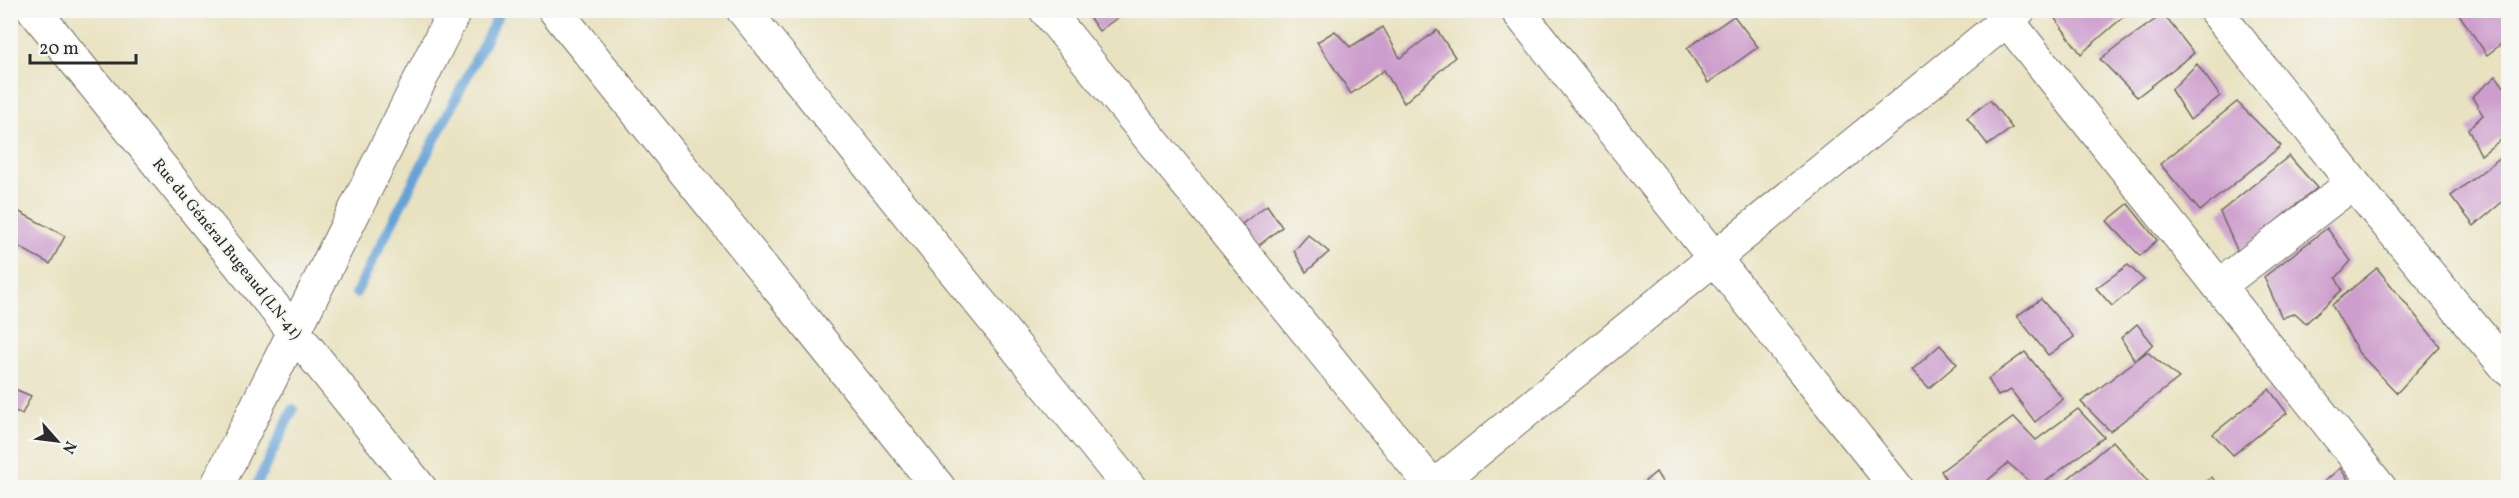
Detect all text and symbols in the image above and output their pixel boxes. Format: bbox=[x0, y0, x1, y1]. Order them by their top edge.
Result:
scale bar bbox=[30, 27, 136, 65]
text: 20 m bbox=[39, 37, 79, 62]
street label: Rue du Général Bugeaud (LN-41) bbox=[147, 154, 307, 345]
north arrow bbox=[27, 411, 87, 471]
text: N bbox=[56, 437, 81, 458]

